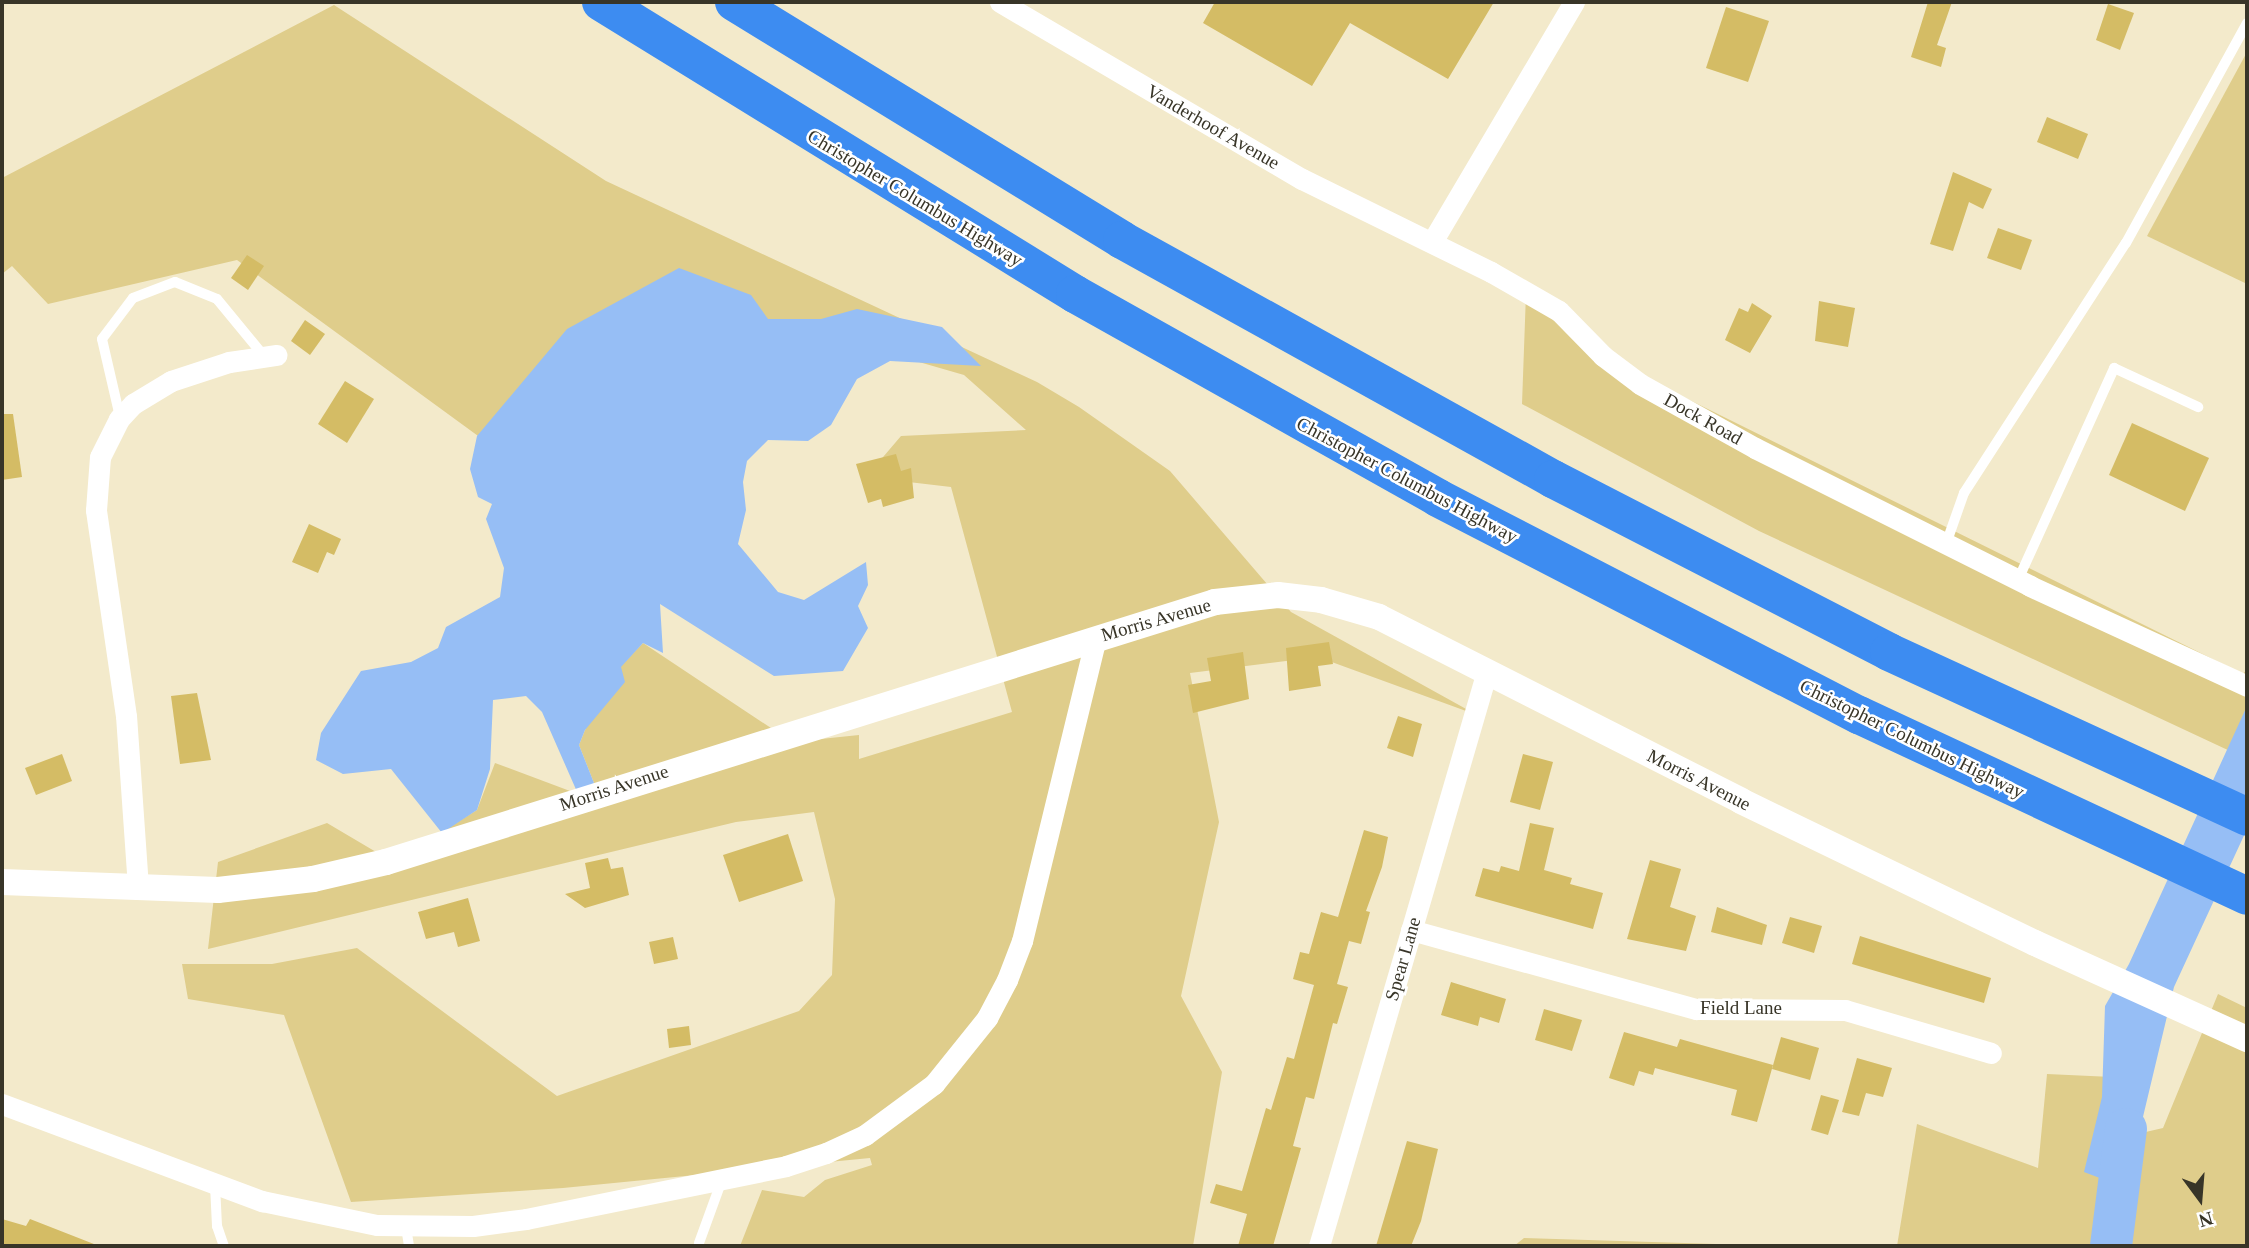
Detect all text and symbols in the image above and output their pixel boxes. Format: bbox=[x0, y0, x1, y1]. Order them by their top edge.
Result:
street label: Vanderhoof Avenue bbox=[1142, 79, 1284, 175]
street label: Christopher Columbus Highway bbox=[803, 125, 1027, 271]
street label: Dock Road bbox=[1660, 388, 1746, 450]
street label: Christopher Columbus Highway bbox=[1293, 412, 1521, 548]
street label: Morris Avenue bbox=[1098, 593, 1214, 647]
street label: Christopher Columbus Highway bbox=[1796, 675, 2028, 803]
street label: Morris Avenue bbox=[1643, 744, 1755, 816]
street label: Morris Avenue bbox=[556, 760, 672, 816]
street label: Spear Lane bbox=[1380, 915, 1426, 1003]
street label: Field Lane bbox=[1700, 997, 1782, 1019]
north arrow bbox=[2165, 1164, 2235, 1234]
text: N bbox=[2196, 1208, 2215, 1232]

